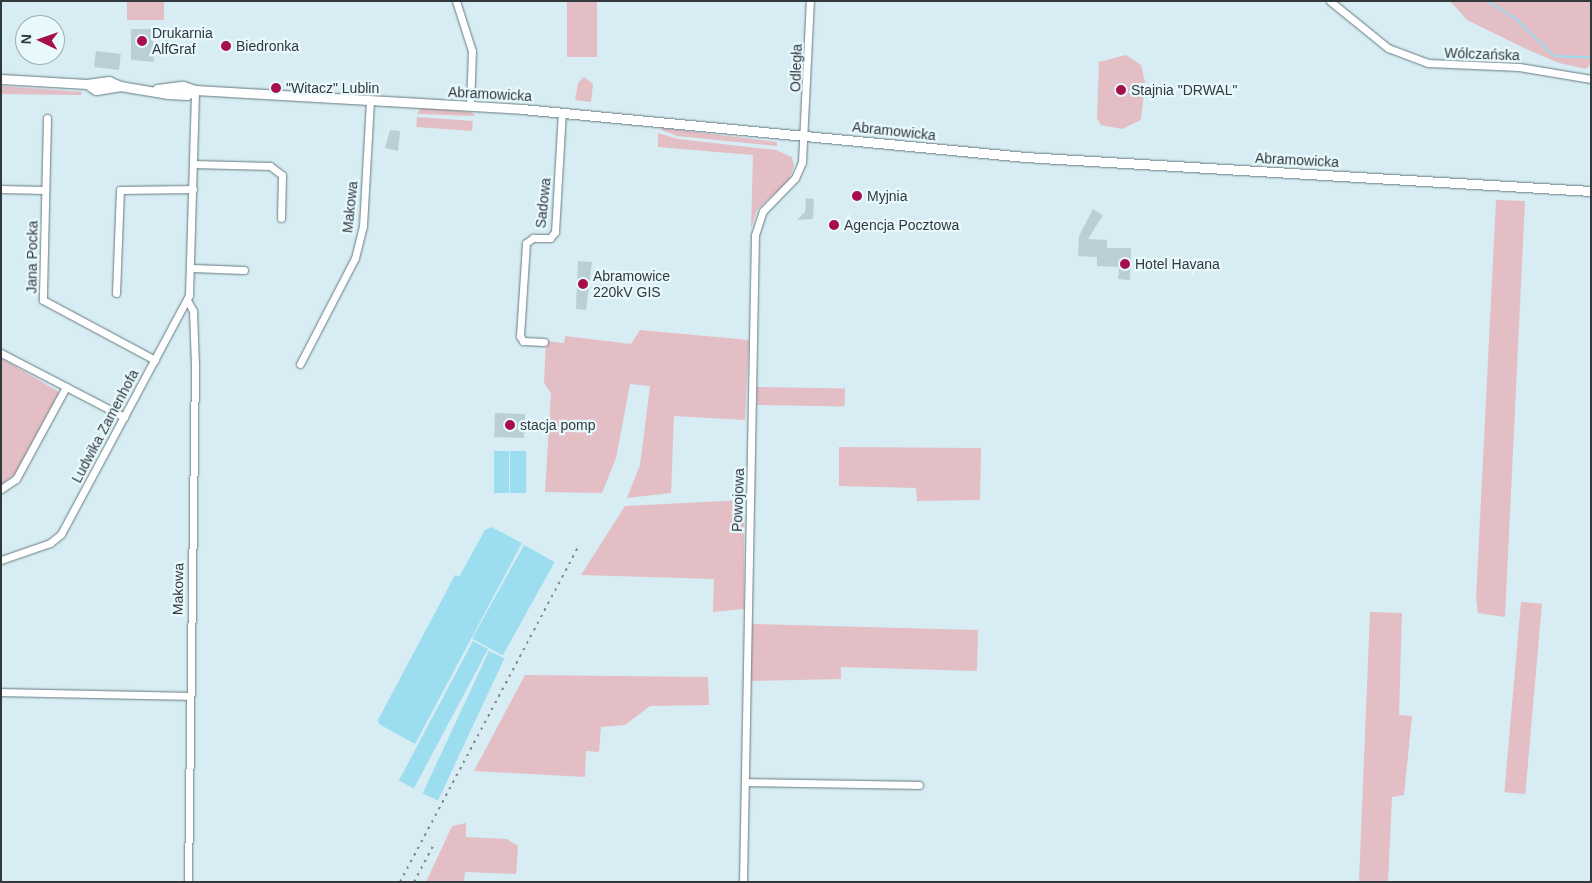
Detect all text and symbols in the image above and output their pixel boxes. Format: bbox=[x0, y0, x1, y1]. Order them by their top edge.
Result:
north arrow bbox=[15, 15, 65, 65]
place label: Drukarnia AlfGraf bbox=[152, 25, 213, 58]
text: N bbox=[18, 34, 34, 45]
marker: Drukarnia AlfGraf bbox=[136, 35, 148, 47]
place label: Biedronka bbox=[236, 38, 299, 54]
marker: Biedronka bbox=[220, 40, 232, 52]
street label: Odległa bbox=[787, 44, 805, 92]
street label: Wólczańska bbox=[1444, 44, 1520, 64]
place label: "Witacz" Lublin bbox=[286, 80, 379, 96]
marker: "Witacz" Lublin bbox=[270, 82, 282, 94]
place label: Stajnia "DRWAL" bbox=[1131, 82, 1237, 98]
street label: Abramowicka bbox=[448, 83, 532, 105]
marker: Stajnia "DRWAL" bbox=[1115, 84, 1127, 96]
street label: Abramowicka bbox=[851, 118, 937, 144]
street label: Abramowicka bbox=[1255, 149, 1339, 171]
street label: Sadowa bbox=[532, 177, 554, 229]
street label: Makowa bbox=[339, 180, 361, 234]
place label: Myjnia bbox=[867, 188, 907, 204]
marker: Myjnia bbox=[851, 190, 863, 202]
place label: Agencja Pocztowa bbox=[844, 217, 959, 233]
marker: Agencja Pocztowa bbox=[828, 219, 840, 231]
street label: Jana Pocka bbox=[23, 220, 41, 294]
place label: Hotel Havana bbox=[1135, 256, 1220, 272]
marker: Hotel Havana bbox=[1119, 258, 1131, 270]
place label: Abramowice 220kV GIS bbox=[593, 268, 670, 300]
marker: Abramowice 220kV GIS bbox=[577, 278, 589, 290]
street label: Ludwika Zamenhofa bbox=[68, 366, 142, 486]
place label: stacja pomp bbox=[520, 417, 595, 433]
marker: stacja pomp bbox=[504, 419, 516, 431]
street label: Powojowa bbox=[728, 468, 748, 532]
street label: Makowa bbox=[169, 563, 187, 615]

